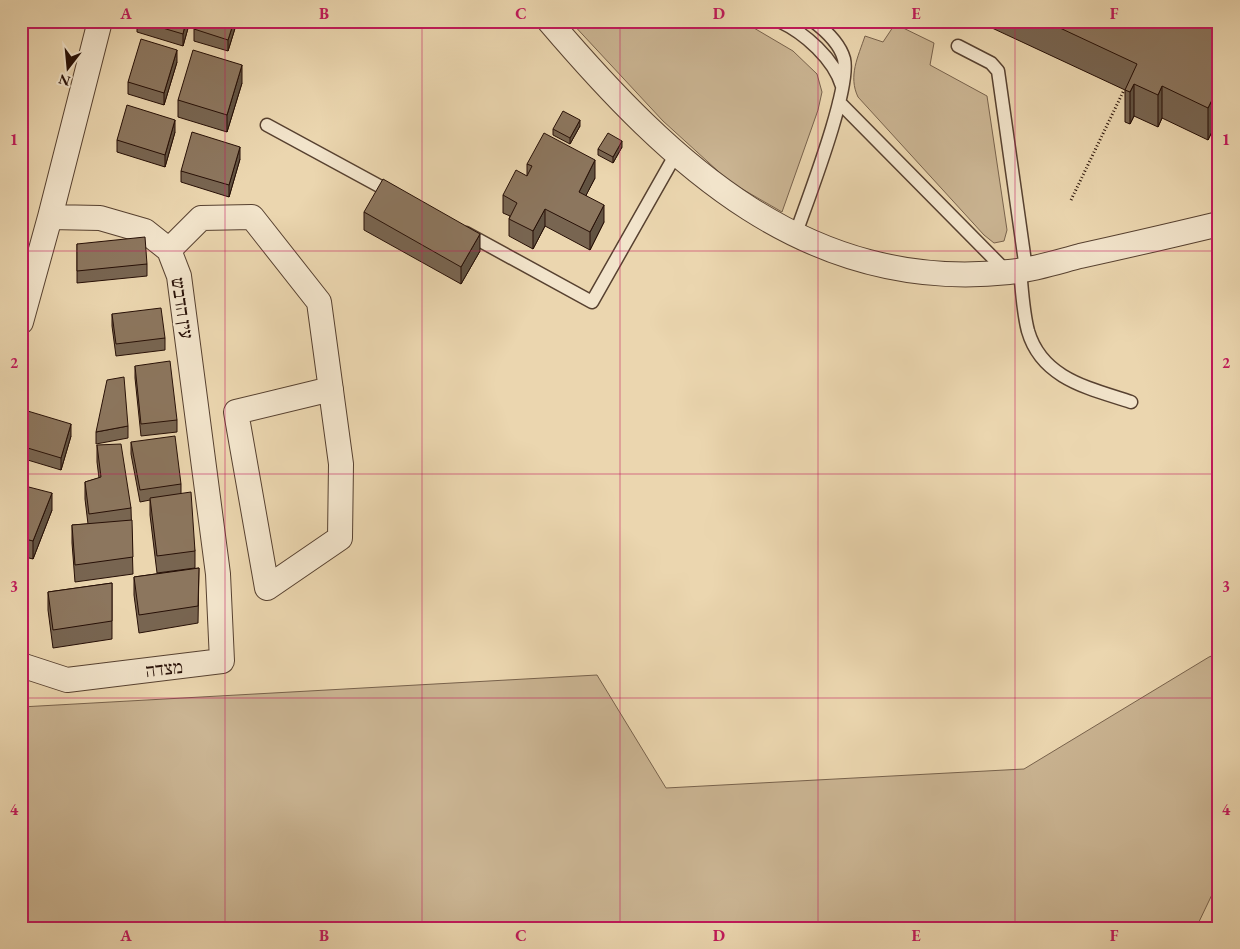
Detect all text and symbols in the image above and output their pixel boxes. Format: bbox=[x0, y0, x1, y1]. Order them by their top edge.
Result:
text: A bbox=[119, 3, 132, 24]
text: B bbox=[319, 3, 329, 24]
text: C bbox=[515, 3, 527, 24]
text: D bbox=[713, 3, 725, 24]
text: E bbox=[911, 3, 921, 24]
text: F bbox=[1110, 3, 1119, 24]
north arrow bbox=[42, 42, 92, 92]
text: N bbox=[56, 70, 72, 91]
text: 1 bbox=[10, 129, 18, 150]
text: 1 bbox=[1222, 129, 1230, 150]
street label: עין הדבש bbox=[165, 276, 200, 341]
text: 2 bbox=[10, 352, 19, 373]
text: 2 bbox=[1222, 352, 1231, 373]
text: 3 bbox=[10, 576, 18, 597]
text: 3 bbox=[1222, 576, 1230, 597]
street label: מצדה bbox=[144, 654, 184, 683]
text: 4 bbox=[10, 799, 19, 820]
text: 4 bbox=[1222, 799, 1231, 820]
text: A bbox=[119, 925, 132, 946]
text: B bbox=[319, 925, 329, 946]
text: C bbox=[515, 925, 527, 946]
text: D bbox=[713, 925, 725, 946]
text: E bbox=[911, 925, 921, 946]
text: F bbox=[1110, 925, 1119, 946]

